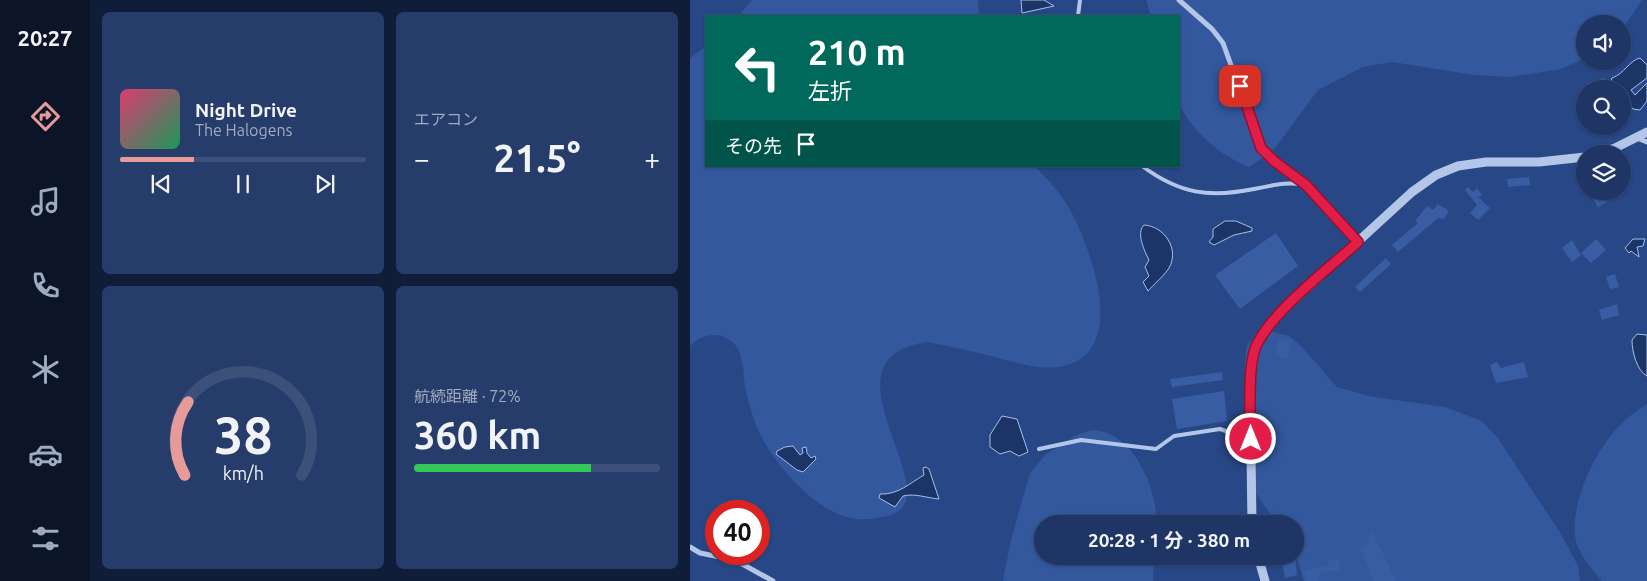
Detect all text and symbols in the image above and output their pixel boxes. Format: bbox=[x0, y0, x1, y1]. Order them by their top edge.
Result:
map controls bbox=[1576, 15, 1631, 200]
button: sound bbox=[1576, 15, 1631, 70]
text: 20:27 bbox=[17, 25, 73, 50]
text: 210 m bbox=[808, 32, 906, 72]
icon: left bbox=[725, 35, 790, 100]
pin bbox=[1219, 65, 1261, 107]
icon: arrive bbox=[1226, 72, 1254, 100]
text: 左折 bbox=[808, 78, 852, 103]
button: search bbox=[1576, 80, 1631, 135]
icon: directions bbox=[28, 99, 63, 134]
text: Night Drive bbox=[195, 99, 297, 121]
text: エアコン bbox=[414, 110, 478, 128]
text: The Halogens bbox=[195, 121, 293, 139]
icon: arrive bbox=[792, 130, 820, 158]
text: その先 bbox=[725, 135, 782, 157]
text: 21.5° bbox=[493, 137, 581, 179]
text: − bbox=[414, 143, 430, 174]
text: + bbox=[644, 143, 660, 174]
button: layers bbox=[1576, 145, 1631, 200]
icon: previous bbox=[147, 170, 175, 198]
icon: pause bbox=[229, 170, 257, 198]
icon: next bbox=[311, 170, 339, 198]
icon: music bbox=[28, 184, 63, 219]
icon: phone bbox=[28, 268, 63, 303]
icon: climate bbox=[28, 352, 63, 387]
text: 航続距離 · 72% bbox=[414, 387, 521, 405]
text: 38 bbox=[214, 406, 272, 464]
position arrow bbox=[1224, 412, 1276, 464]
text: 360 km bbox=[414, 414, 541, 456]
icon: car bbox=[28, 437, 63, 472]
text: km/h bbox=[222, 463, 264, 483]
speed limit sign: 40 bbox=[705, 500, 770, 565]
icon: filters bbox=[28, 521, 63, 556]
text: 20:28 · 1 分 · 380 m bbox=[1088, 529, 1250, 551]

